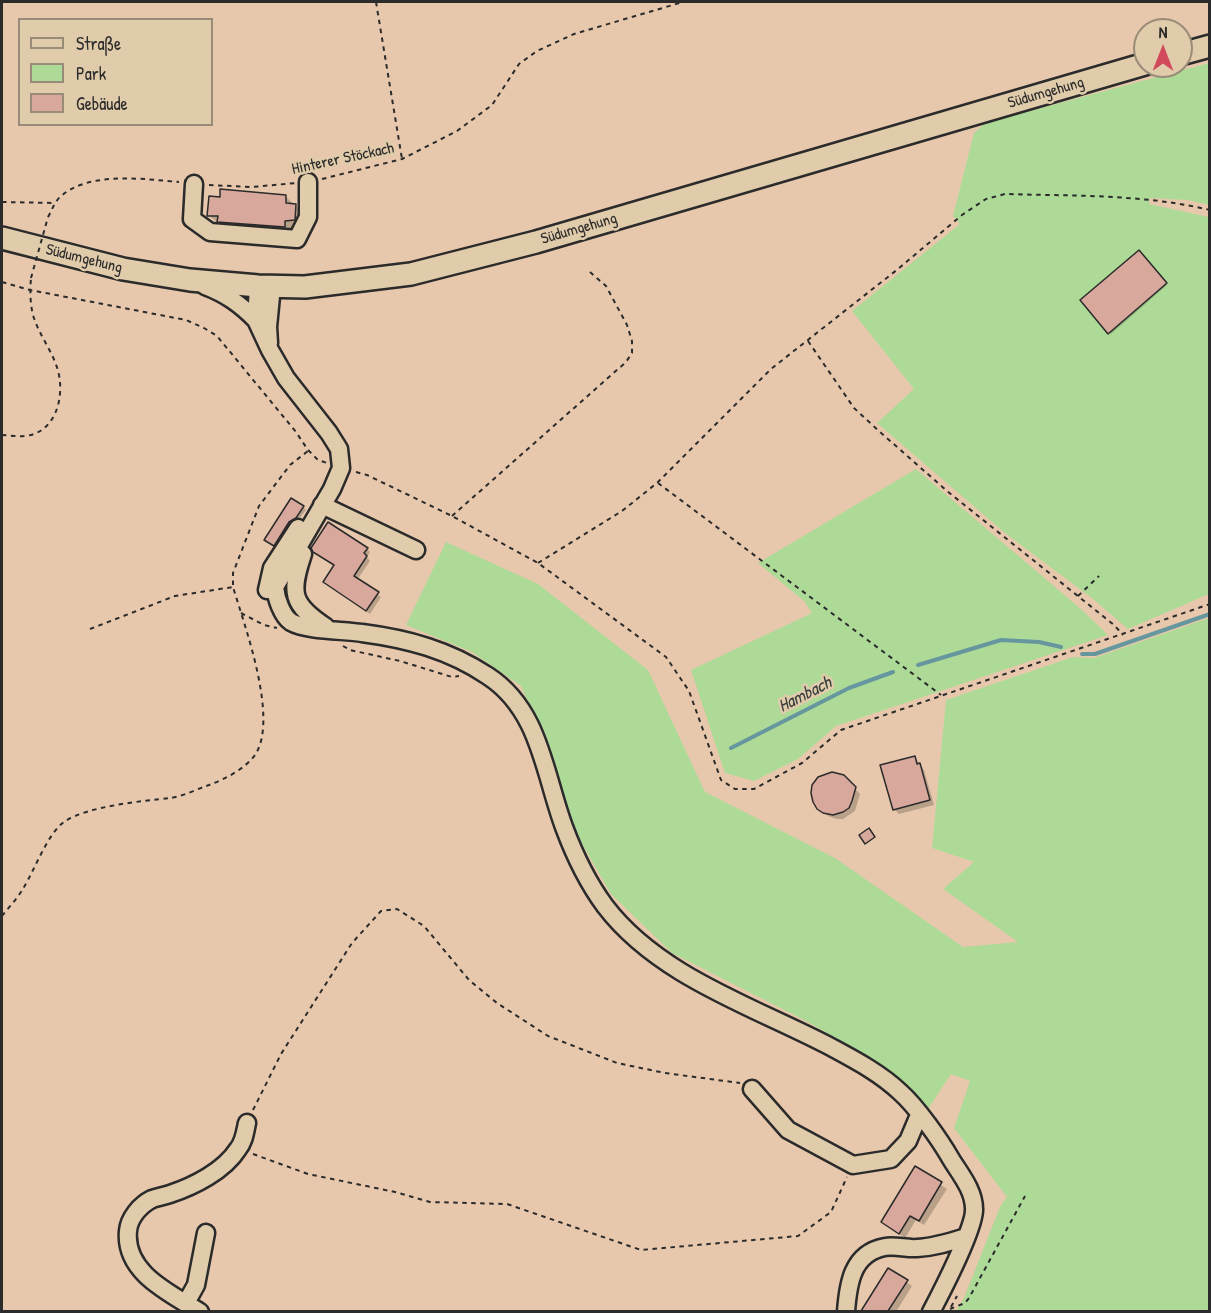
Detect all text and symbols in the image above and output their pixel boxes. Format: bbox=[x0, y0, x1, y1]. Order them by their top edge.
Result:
legend bbox=[18, 18, 213, 126]
north arrow bbox=[1133, 18, 1193, 78]
text: N bbox=[1159, 21, 1167, 43]
text: Straße bbox=[76, 31, 121, 56]
text: Park bbox=[76, 61, 106, 86]
street label: Südumgehung bbox=[1006, 73, 1086, 113]
text: Gebäude bbox=[76, 91, 128, 116]
street label: Hinterer Stöckach bbox=[290, 139, 396, 179]
street label: Südumgehung bbox=[539, 209, 619, 249]
street label: Südumgehung bbox=[44, 240, 124, 278]
water label: Hambach bbox=[775, 672, 835, 718]

